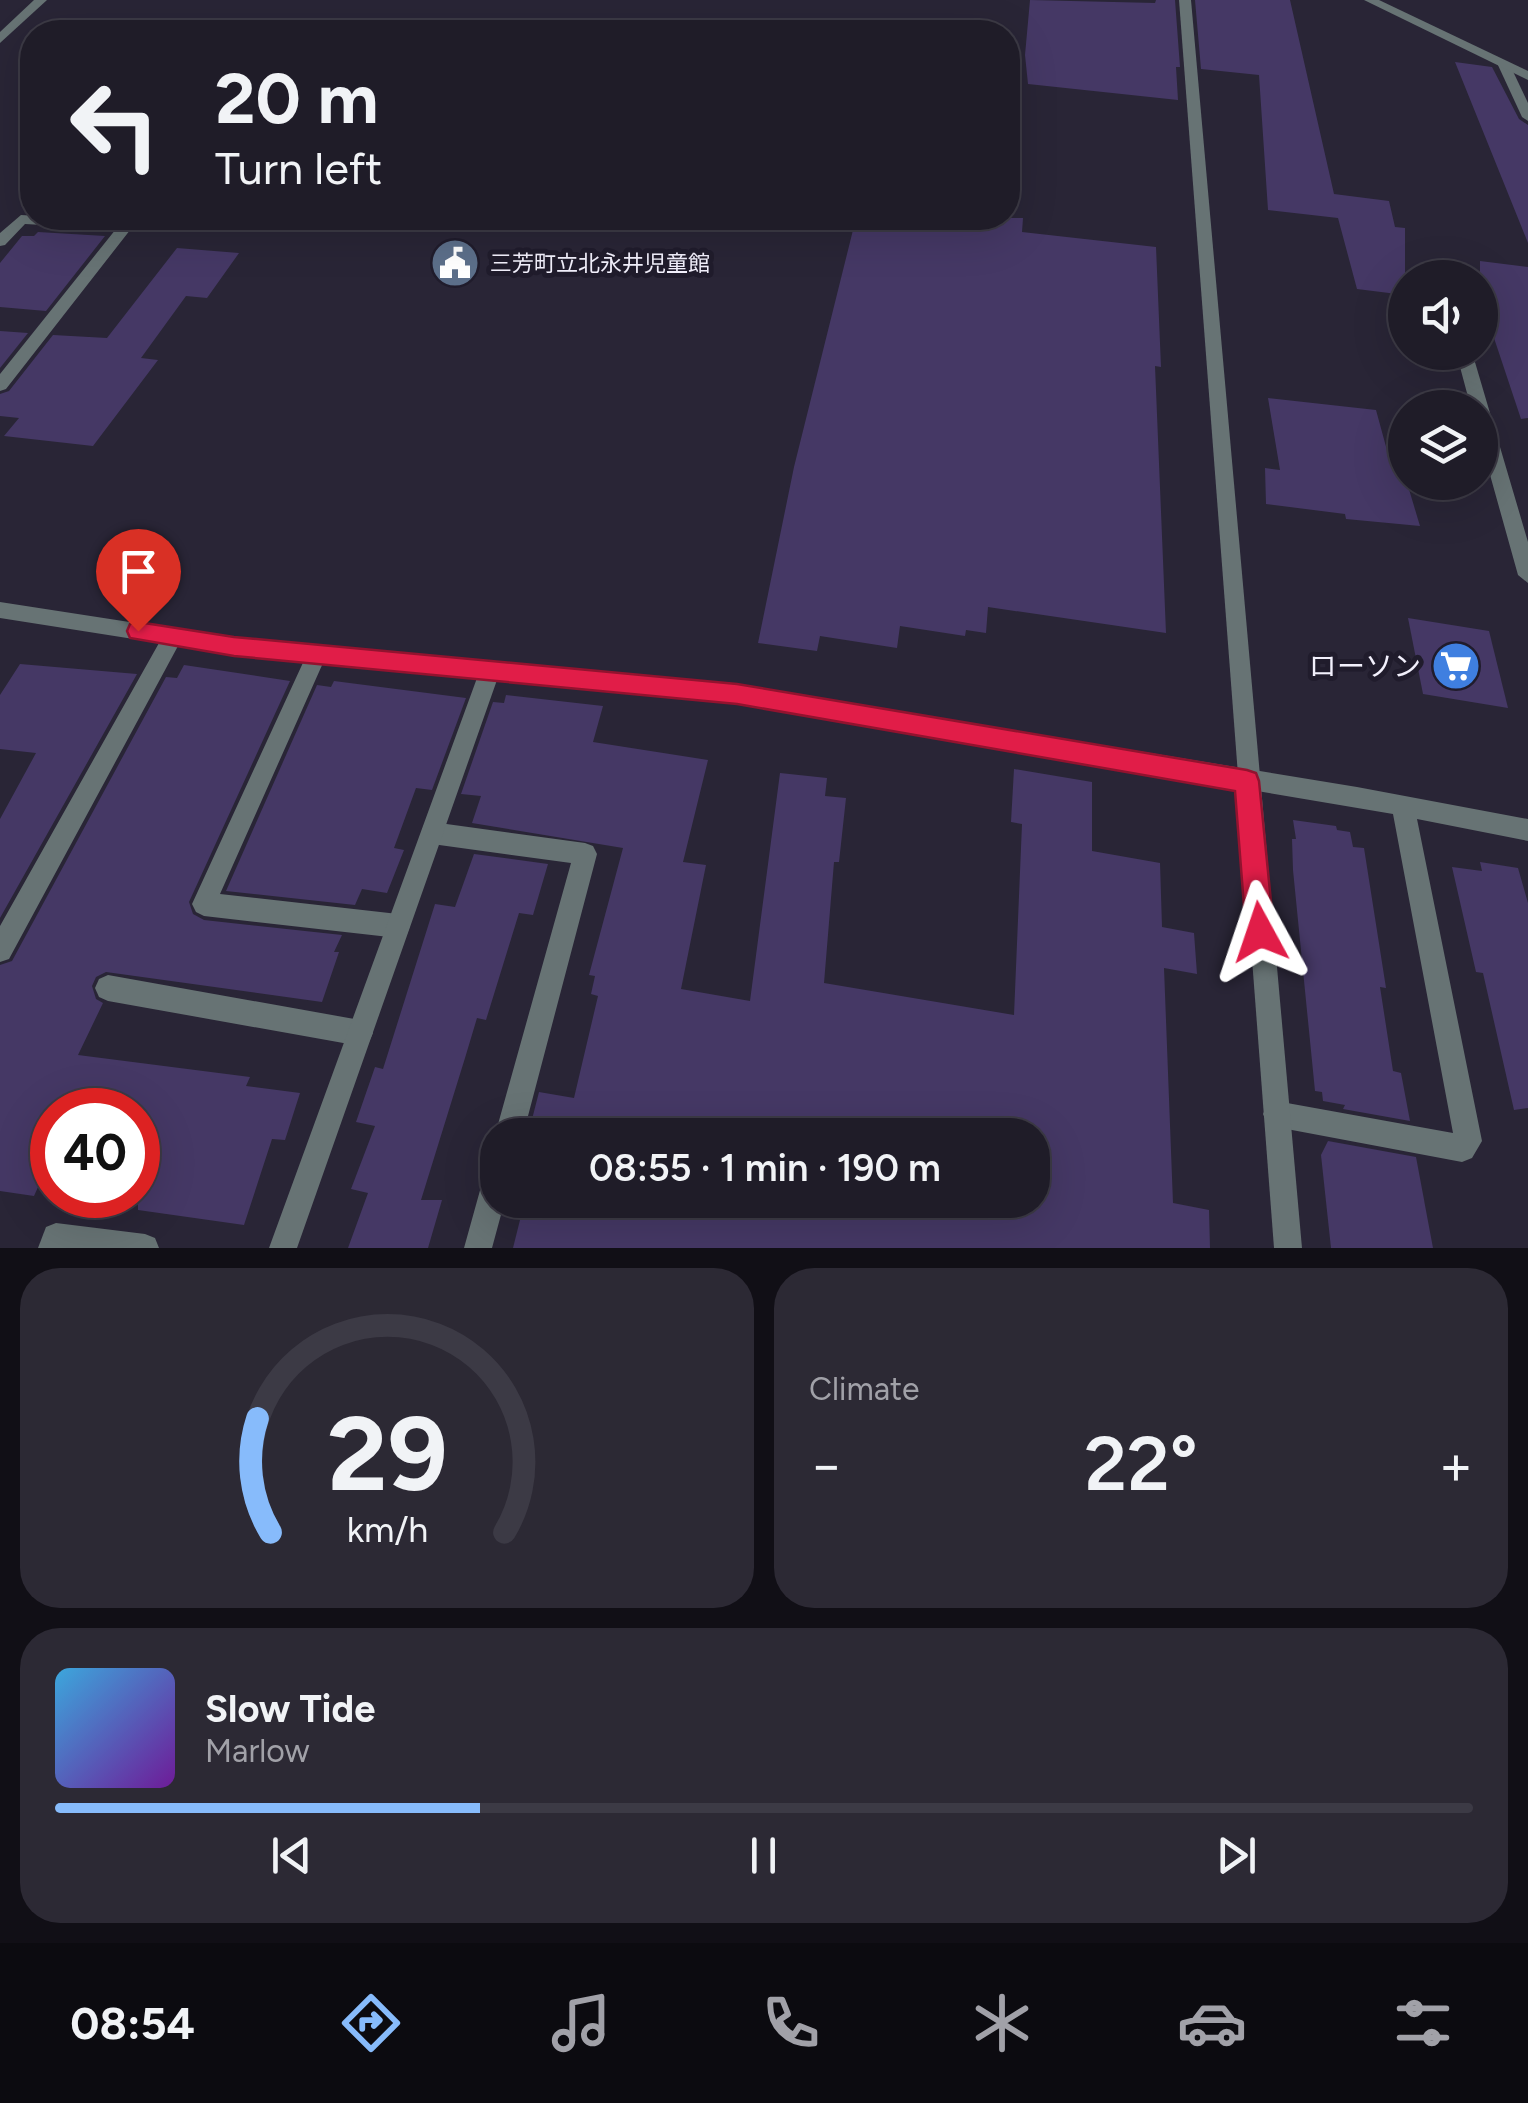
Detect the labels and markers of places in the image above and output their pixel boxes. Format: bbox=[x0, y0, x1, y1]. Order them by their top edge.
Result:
public building icon: 三芳町立北永井児童館 bbox=[429, 237, 481, 289]
place label: 三芳町立北永井児童館 bbox=[490, 250, 710, 277]
pin bbox=[96, 529, 181, 632]
supermarket icon: ローソン bbox=[1430, 640, 1482, 692]
place label: ローソン bbox=[1309, 649, 1421, 683]

